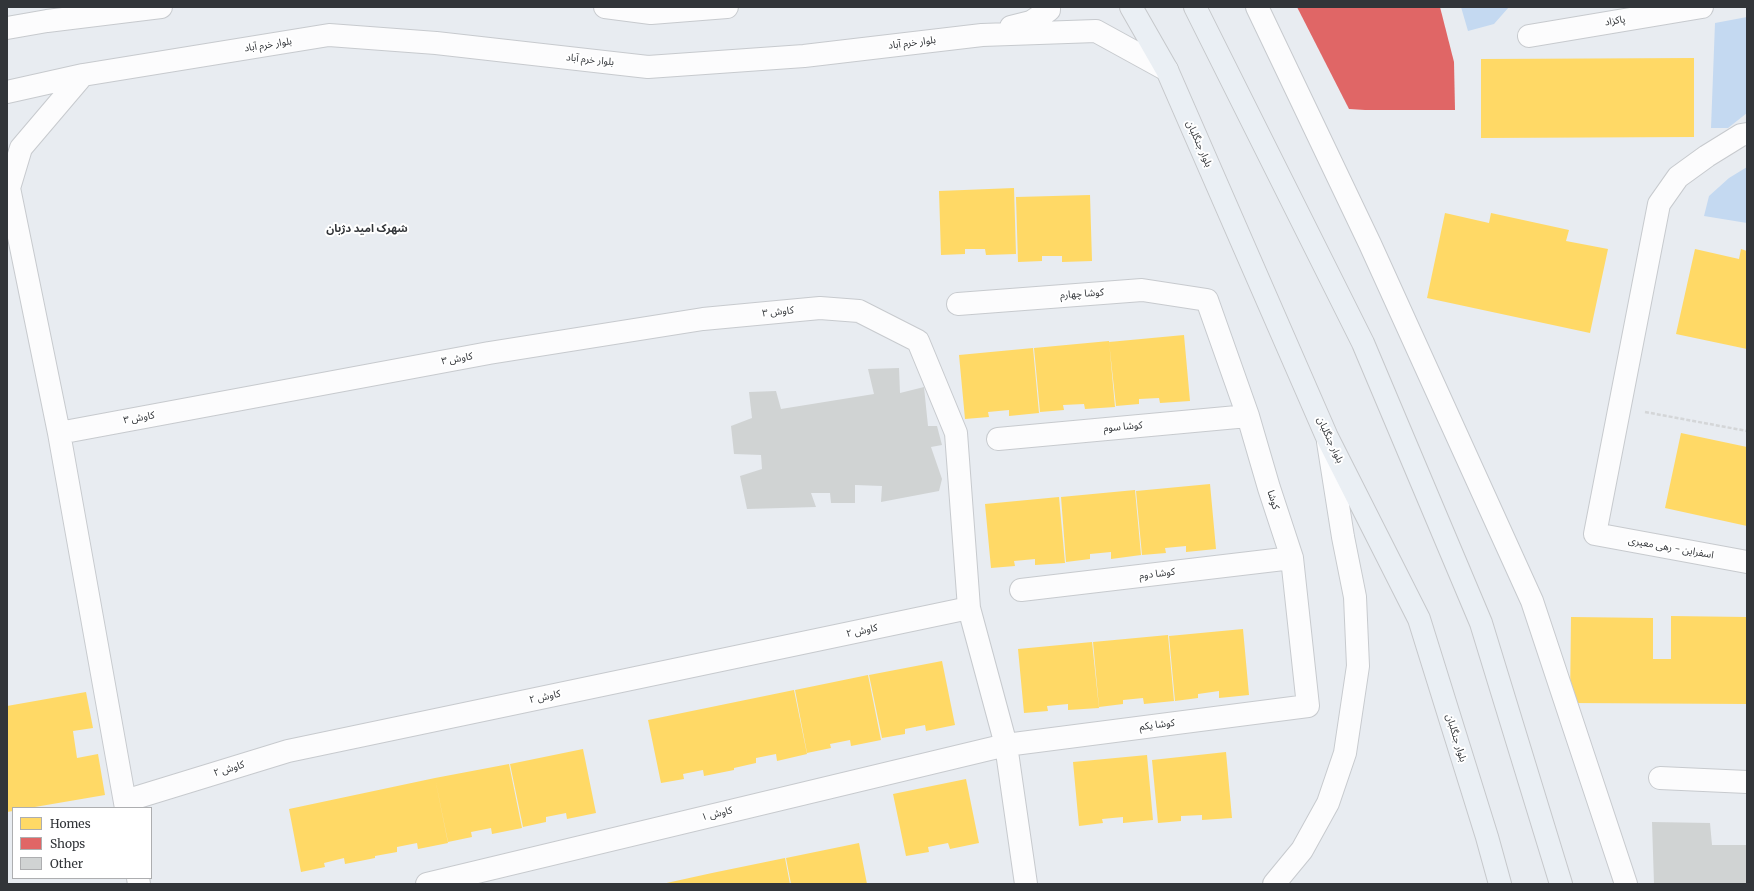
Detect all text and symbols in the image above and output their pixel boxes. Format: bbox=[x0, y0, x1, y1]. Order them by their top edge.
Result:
street label: پاکزاد bbox=[1604, 13, 1626, 29]
street label: بلوار خرم آباد bbox=[887, 34, 937, 52]
street label: بلوار خرم آباد bbox=[243, 35, 293, 55]
street label: بلوار خرم آباد bbox=[565, 52, 615, 68]
street label: بلوار جنگلبان bbox=[1183, 119, 1215, 169]
district label: شهرک امید دژبان bbox=[326, 222, 408, 236]
street label: کوشا چهارم bbox=[1060, 286, 1104, 302]
street label: کاوش ۳ bbox=[762, 304, 794, 320]
street label: کاوش ۳ bbox=[440, 350, 474, 368]
street label: کاوش ۳ bbox=[122, 409, 156, 427]
street label: بلوار جنگلبان bbox=[1314, 415, 1346, 465]
street label: کوشا سوم bbox=[1103, 419, 1143, 435]
street label: کوشا bbox=[1264, 489, 1282, 511]
street label: اسفراين - رهی معیری bbox=[1627, 535, 1715, 561]
street label: کوشا دوم bbox=[1138, 566, 1176, 582]
street label: کاوش ۲ bbox=[845, 622, 879, 640]
street label: کاوش ۲ bbox=[528, 688, 562, 706]
street label: بلوار جنگلبان bbox=[1443, 713, 1469, 763]
street label: کوشا یکم bbox=[1139, 717, 1175, 733]
street label: کاوش ۲ bbox=[212, 759, 246, 779]
street label: کاوش ۱ bbox=[700, 804, 734, 824]
legend bbox=[12, 807, 152, 879]
text: Homes bbox=[50, 816, 91, 831]
text: Shops bbox=[50, 836, 85, 851]
text: Other bbox=[50, 856, 83, 871]

